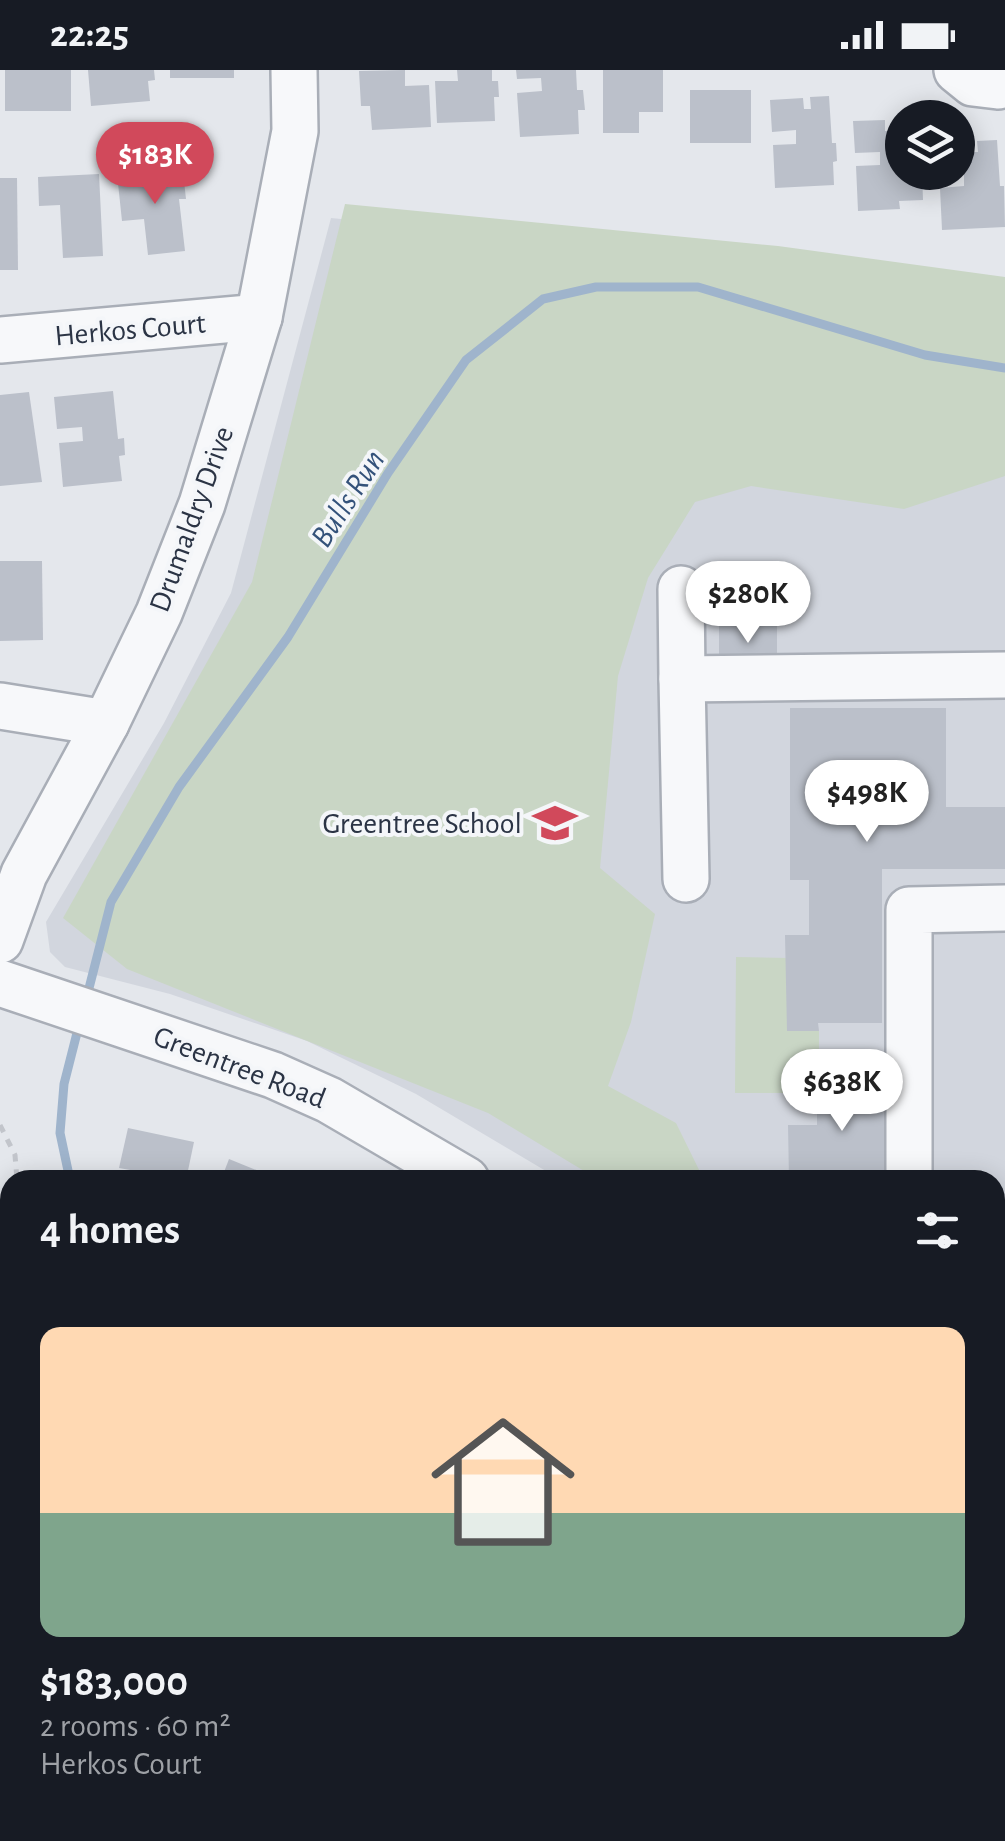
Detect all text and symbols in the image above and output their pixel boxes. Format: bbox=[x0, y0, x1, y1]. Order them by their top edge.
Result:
text: 22:25 bbox=[50, 16, 129, 54]
map controls bbox=[885, 100, 975, 190]
button: layers bbox=[885, 100, 975, 190]
pin: $183K bbox=[85, 122, 225, 207]
text: $183K bbox=[118, 138, 192, 170]
street label: Herkos Court bbox=[53, 308, 207, 352]
street label: Drumaldry Drive bbox=[144, 423, 239, 616]
water label: Bulls Run bbox=[305, 444, 391, 553]
pin: $280K bbox=[678, 561, 818, 646]
text: $280K bbox=[708, 577, 788, 609]
pin: $498K bbox=[797, 760, 937, 845]
text: $498K bbox=[827, 776, 907, 808]
school or university icon: Greentree School bbox=[531, 799, 579, 847]
place label: Greentree School bbox=[322, 809, 522, 839]
street label: Greentree Road bbox=[149, 1021, 330, 1114]
pin: $638K bbox=[772, 1049, 912, 1134]
text: $638K bbox=[803, 1065, 881, 1097]
icon: filters bbox=[910, 1203, 965, 1258]
text: 4 homes bbox=[40, 1209, 180, 1251]
icon: home bbox=[413, 1392, 593, 1572]
text: $183,000 bbox=[40, 1661, 188, 1703]
text: 2 rooms · 60 m² bbox=[40, 1710, 231, 1742]
text: Herkos Court bbox=[40, 1748, 202, 1780]

